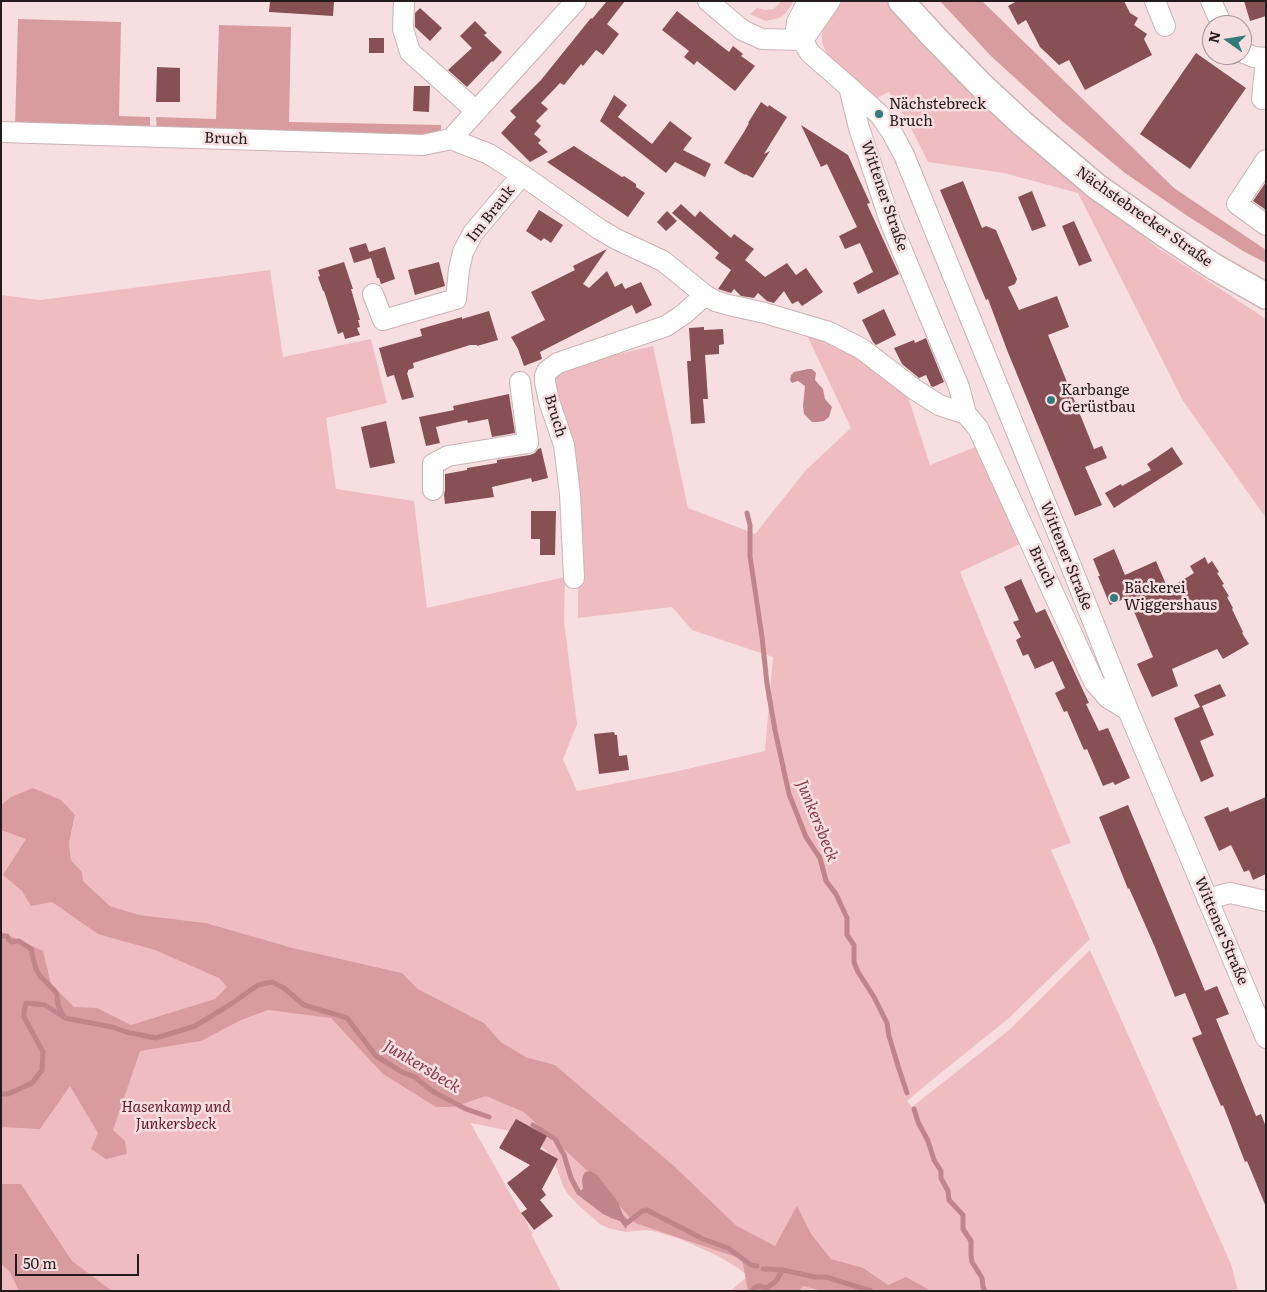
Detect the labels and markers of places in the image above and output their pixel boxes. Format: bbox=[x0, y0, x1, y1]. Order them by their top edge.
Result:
place label: Nächstebreck Bruch bbox=[889, 96, 986, 131]
marker: Nächstebreck Bruch bbox=[873, 108, 885, 120]
place label: Karbange Gerüstbau bbox=[1061, 382, 1136, 417]
marker: Karbange Gerüstbau bbox=[1045, 394, 1057, 406]
place label: Bäckerei Wiggershaus bbox=[1124, 580, 1217, 615]
marker: Bäckerei Wiggershaus bbox=[1108, 592, 1120, 604]

